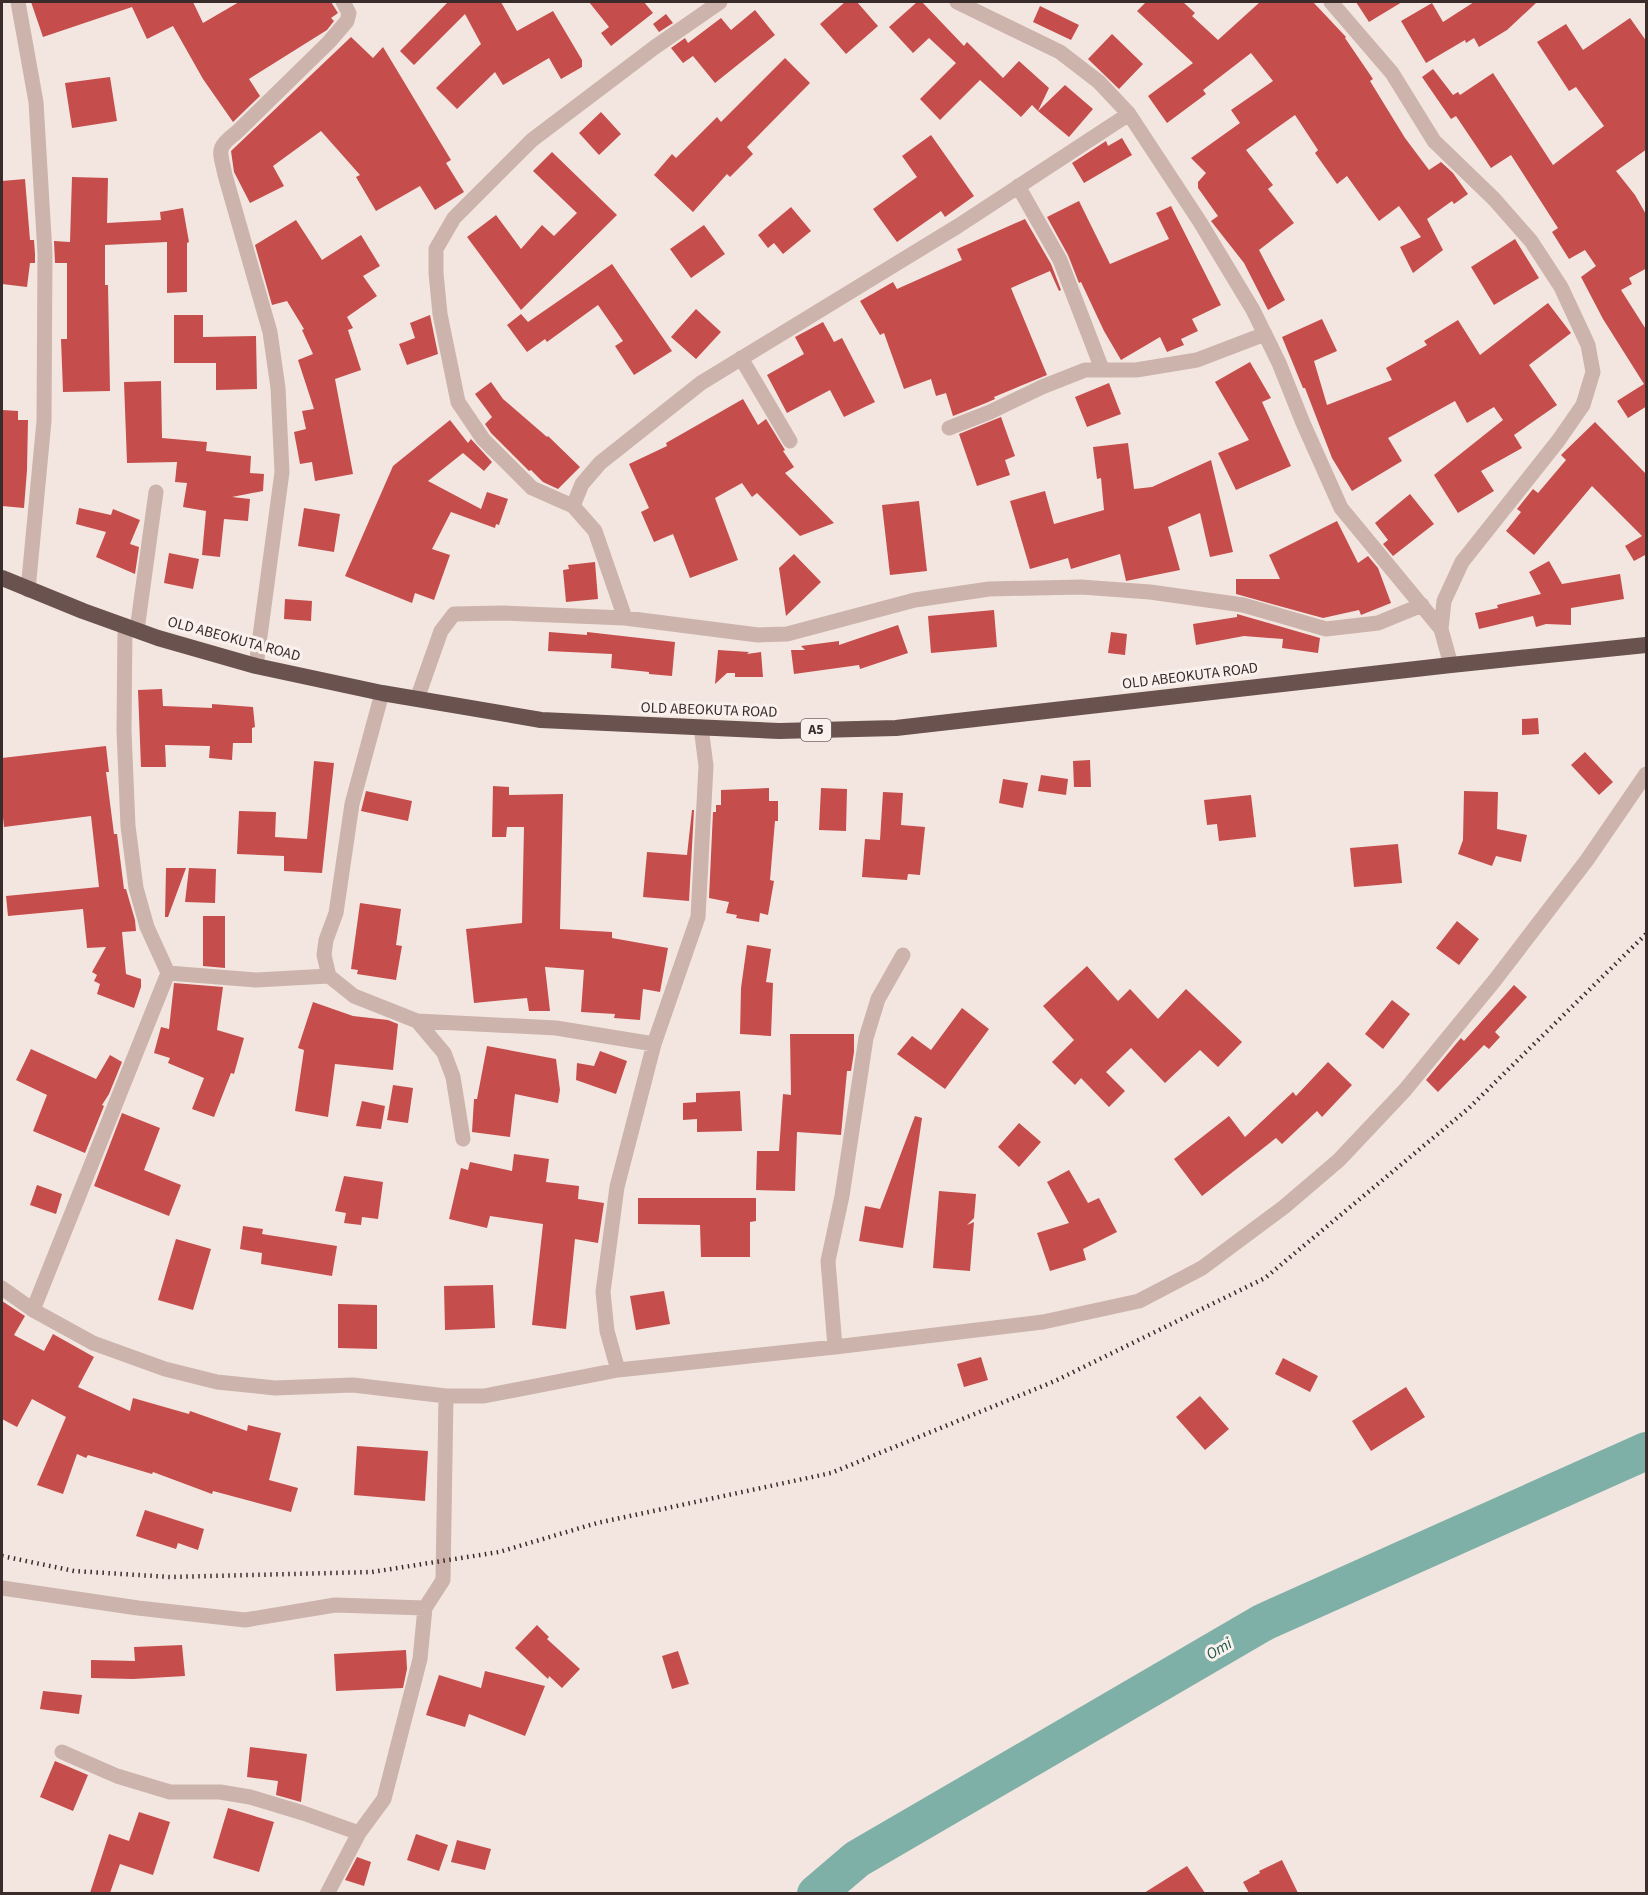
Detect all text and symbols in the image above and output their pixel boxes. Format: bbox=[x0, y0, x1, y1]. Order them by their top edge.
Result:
street label: OLD ABEOKUTA ROAD bbox=[165, 611, 303, 667]
street label: OLD ABEOKUTA ROAD bbox=[1121, 657, 1259, 695]
street label: OLD ABEOKUTA ROAD bbox=[640, 697, 778, 723]
road number: A5 bbox=[801, 719, 831, 741]
water label: Omi bbox=[1202, 1633, 1236, 1665]

